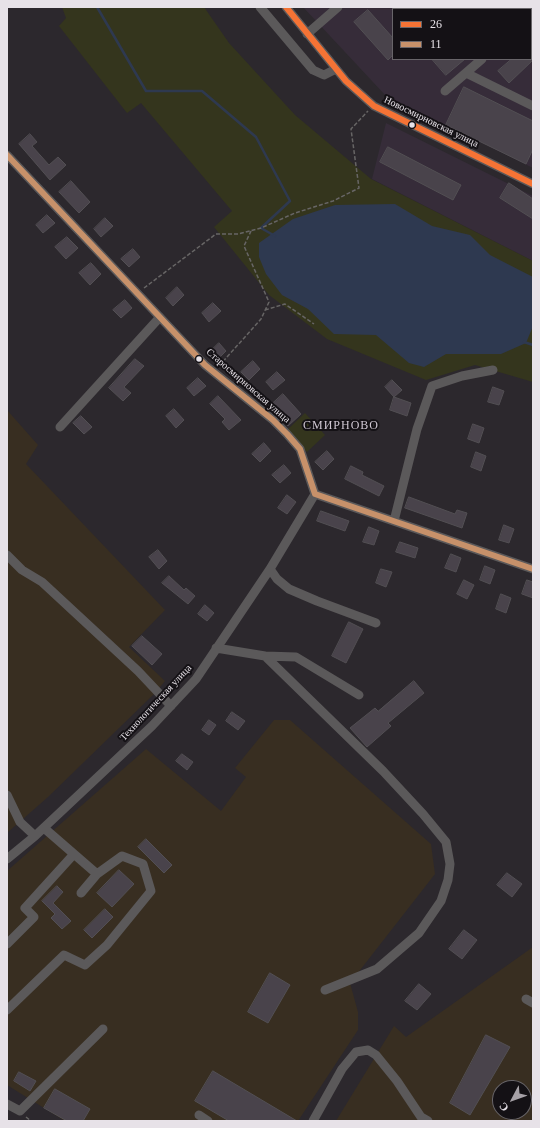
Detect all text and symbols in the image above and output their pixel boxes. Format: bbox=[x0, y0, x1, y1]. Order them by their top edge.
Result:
legend bbox=[392, 8, 532, 60]
text: 26 bbox=[430, 17, 442, 31]
text: 11 bbox=[430, 37, 442, 51]
street label: Новосмирновская улица bbox=[382, 94, 480, 150]
unlabelled marker bbox=[407, 120, 417, 130]
street label: Старосмирновская улица bbox=[204, 346, 292, 426]
unlabelled marker bbox=[194, 354, 204, 364]
district label: СМИРНОВО bbox=[303, 419, 379, 433]
street label: Технологическая улица bbox=[118, 662, 194, 744]
north arrow bbox=[492, 1080, 532, 1120]
text: С bbox=[497, 1100, 511, 1114]

